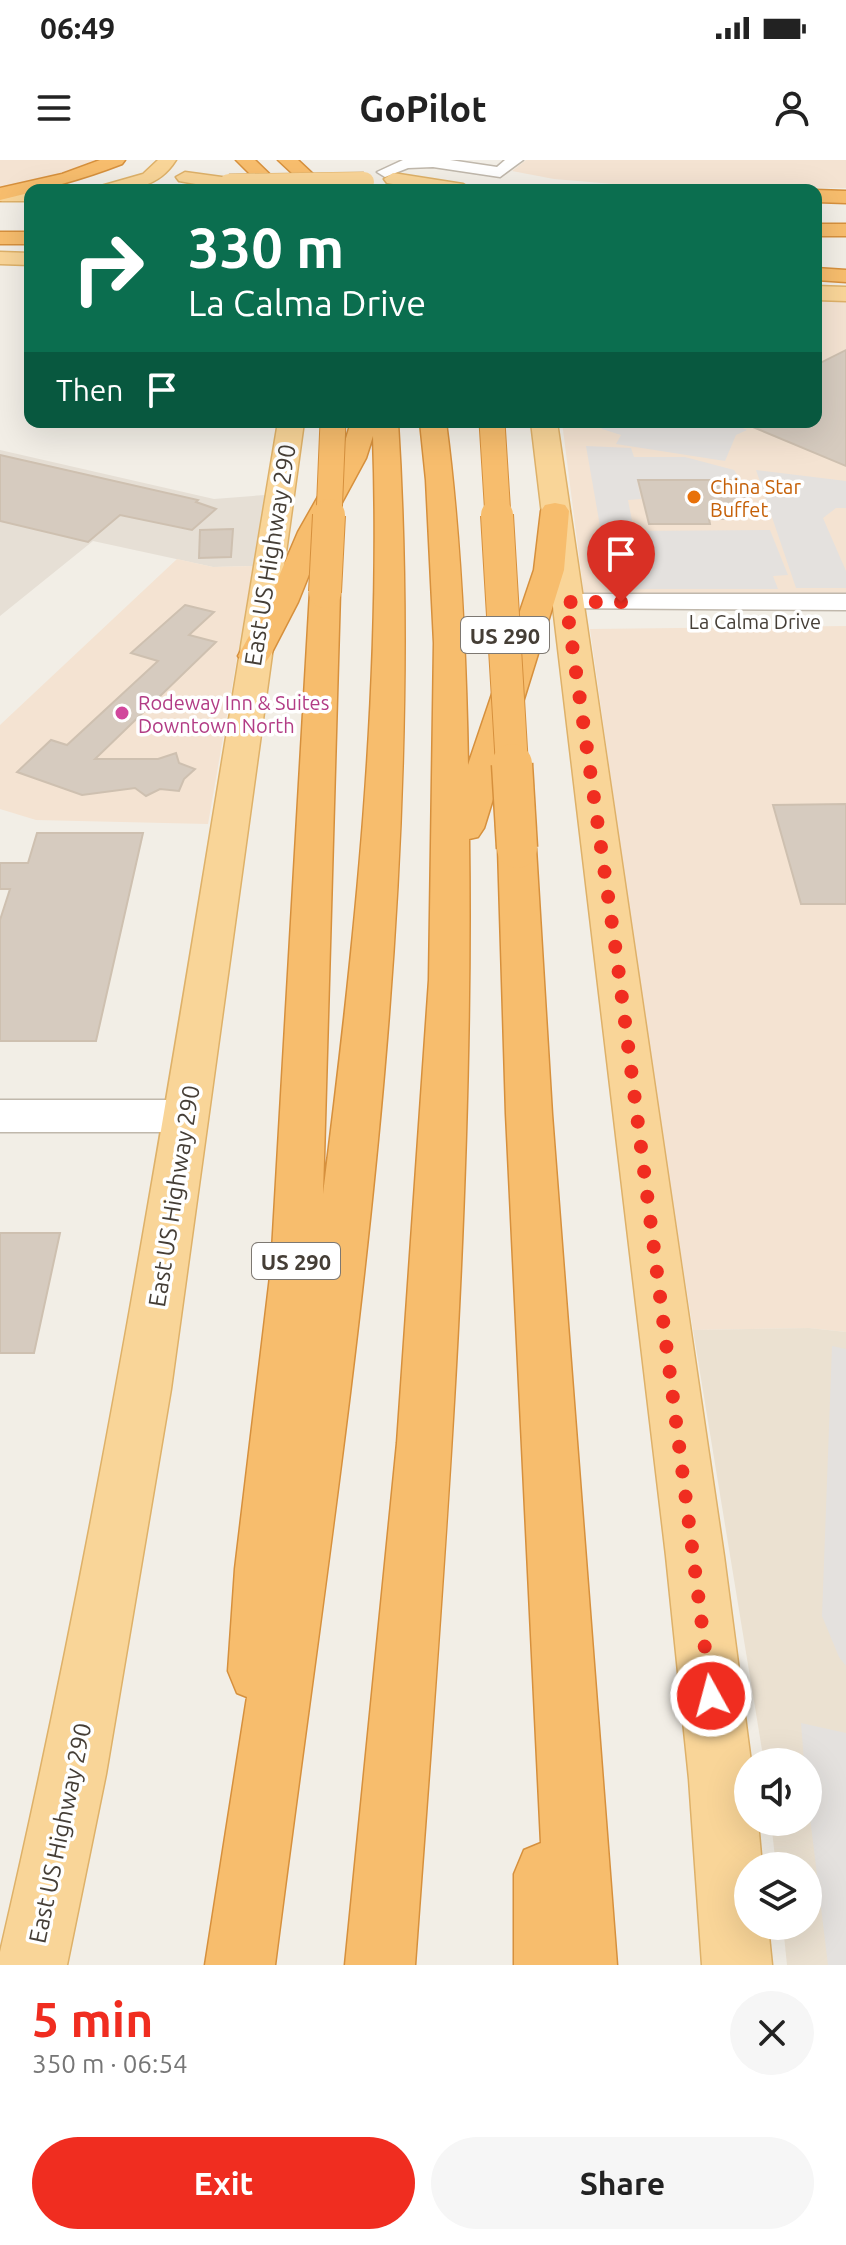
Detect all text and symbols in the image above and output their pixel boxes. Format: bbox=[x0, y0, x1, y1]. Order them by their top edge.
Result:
text: 06:49 bbox=[40, 11, 115, 45]
icon: menu bbox=[32, 86, 76, 130]
icon: person bbox=[770, 86, 814, 130]
text: GoPilot bbox=[359, 88, 487, 129]
icon: right bbox=[56, 216, 160, 320]
text: 330 m bbox=[188, 216, 344, 279]
text: La Calma Drive bbox=[188, 282, 426, 323]
icon: arrive bbox=[140, 368, 184, 412]
text: Then bbox=[56, 373, 124, 407]
street label: East US Highway 290 bbox=[239, 442, 301, 668]
place label: China Star Buffet bbox=[710, 475, 801, 521]
marker: China Star Buffet bbox=[685, 488, 703, 506]
pin bbox=[587, 520, 655, 602]
icon: arrive bbox=[599, 532, 643, 576]
street label: La Calma Drive bbox=[689, 610, 821, 633]
road number: US 290 bbox=[461, 617, 549, 653]
place label: Rodeway Inn & Suites Downtown North bbox=[138, 691, 329, 737]
marker: Rodeway Inn & Suites Downtown North bbox=[113, 704, 131, 722]
street label: East US Highway 290 bbox=[143, 1083, 205, 1309]
road number: US 290 bbox=[252, 1243, 340, 1279]
position arrow bbox=[669, 1654, 753, 1738]
street label: East US Highway 290 bbox=[23, 1721, 97, 1945]
map controls bbox=[734, 1748, 822, 1940]
button: sound bbox=[734, 1748, 822, 1836]
button: layers bbox=[734, 1852, 822, 1940]
button: close bbox=[730, 1991, 814, 2075]
text: 5 min bbox=[32, 1992, 153, 2046]
text: 350 m · 06:54 bbox=[32, 2049, 188, 2078]
button: Exit bbox=[32, 2137, 415, 2229]
button: Share bbox=[431, 2137, 814, 2229]

